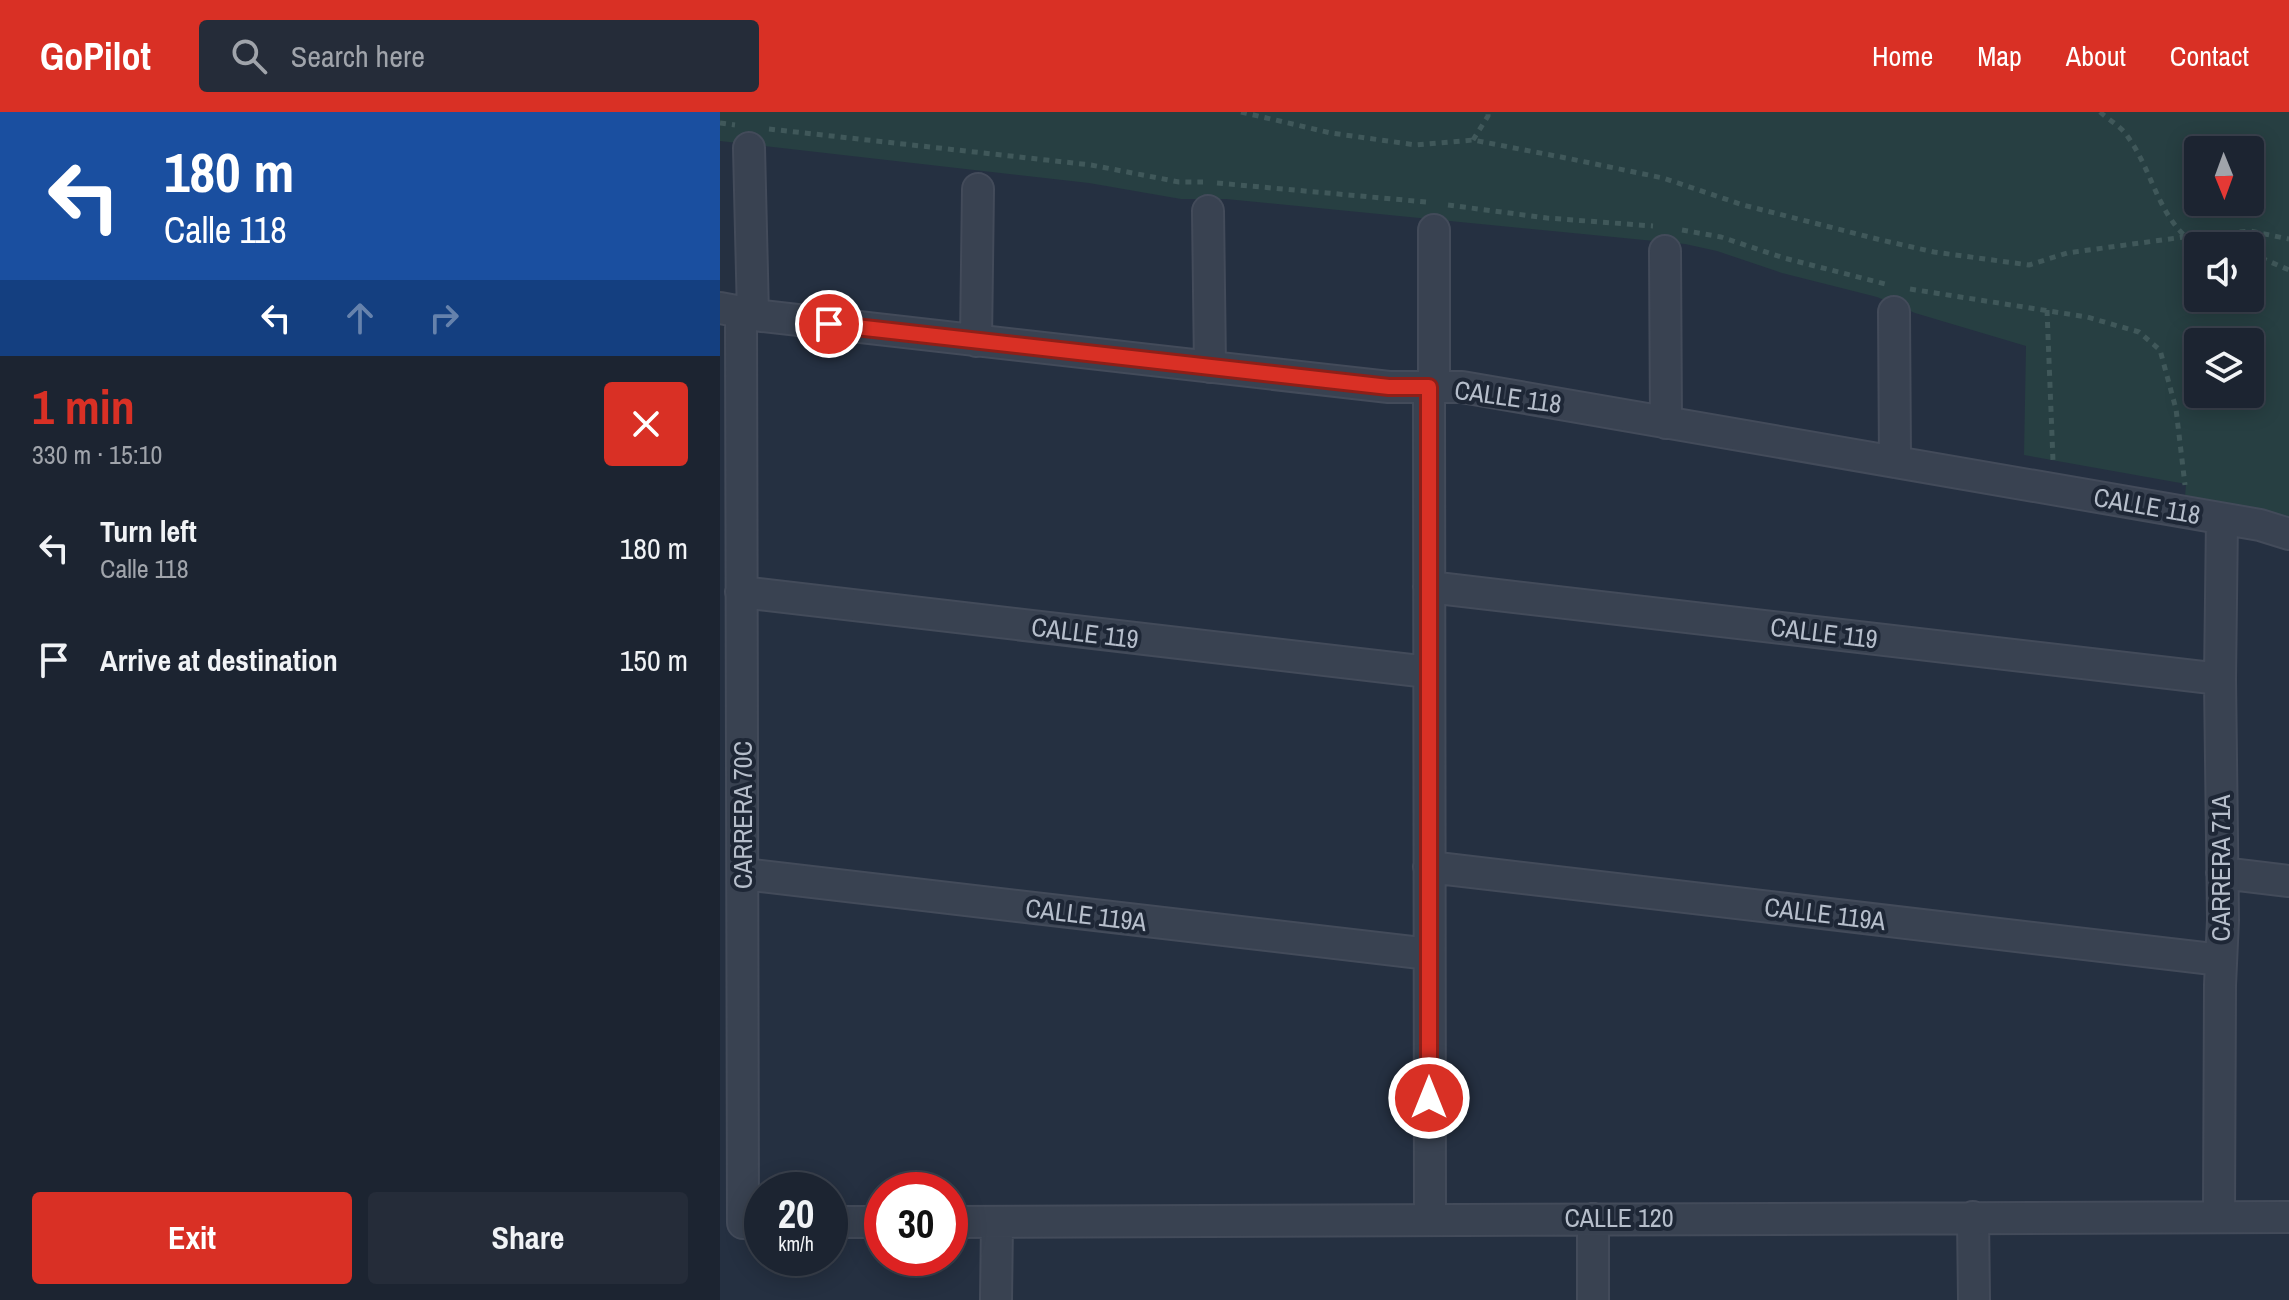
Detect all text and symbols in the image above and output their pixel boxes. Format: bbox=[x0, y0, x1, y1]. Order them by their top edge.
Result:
search box bbox=[199, 20, 759, 92]
text: GoPilot bbox=[40, 31, 151, 82]
icon: search bbox=[227, 34, 271, 78]
text: Search here bbox=[291, 36, 425, 76]
text: Home bbox=[1872, 37, 1933, 75]
text: Map bbox=[1977, 37, 2022, 75]
text: About bbox=[2066, 37, 2126, 75]
text: Contact bbox=[2170, 37, 2249, 75]
text: 180 m bbox=[164, 134, 294, 209]
north arrow bbox=[2184, 136, 2264, 216]
map controls bbox=[2184, 136, 2264, 408]
icon: left bbox=[32, 144, 136, 248]
text: Calle 118 bbox=[164, 206, 287, 254]
button: sound bbox=[2184, 232, 2264, 312]
pin bbox=[795, 290, 863, 358]
icon: left bbox=[254, 296, 298, 340]
icon: ahead bbox=[338, 296, 382, 340]
icon: right bbox=[422, 296, 466, 340]
icon: arrive bbox=[807, 302, 851, 346]
button: layers bbox=[2184, 328, 2264, 408]
street label: CALLE 118 bbox=[1452, 372, 1564, 421]
text: 1 min bbox=[32, 374, 135, 439]
button: close bbox=[604, 382, 688, 466]
text: 330 m · 15:10 bbox=[32, 437, 162, 472]
street label: CALLE 118 bbox=[2091, 479, 2203, 532]
text: Turn left bbox=[100, 511, 197, 551]
icon: left bbox=[32, 526, 76, 570]
text: 180 m bbox=[620, 528, 688, 568]
text: Calle 118 bbox=[100, 551, 189, 586]
street label: CALLE 119 bbox=[1030, 609, 1141, 656]
street label: CALLE 119 bbox=[1769, 609, 1880, 656]
icon: arrive bbox=[32, 638, 76, 682]
text: Arrive at destination bbox=[100, 640, 338, 680]
text: 150 m bbox=[620, 640, 688, 680]
street label: CARRERA 70C bbox=[725, 741, 760, 889]
street label: CARRERA 71A bbox=[2203, 794, 2238, 941]
street label: CALLE 119A bbox=[1763, 889, 1888, 938]
street label: CALLE 119A bbox=[1024, 890, 1149, 939]
position arrow bbox=[1387, 1056, 1471, 1140]
speed limit sign: 30 bbox=[864, 1172, 968, 1276]
text: 20 bbox=[778, 1187, 814, 1240]
button: Exit bbox=[32, 1192, 352, 1284]
button: Share bbox=[368, 1192, 688, 1284]
street label: CALLE 120 bbox=[1564, 1200, 1674, 1235]
text: km/h bbox=[778, 1230, 814, 1257]

